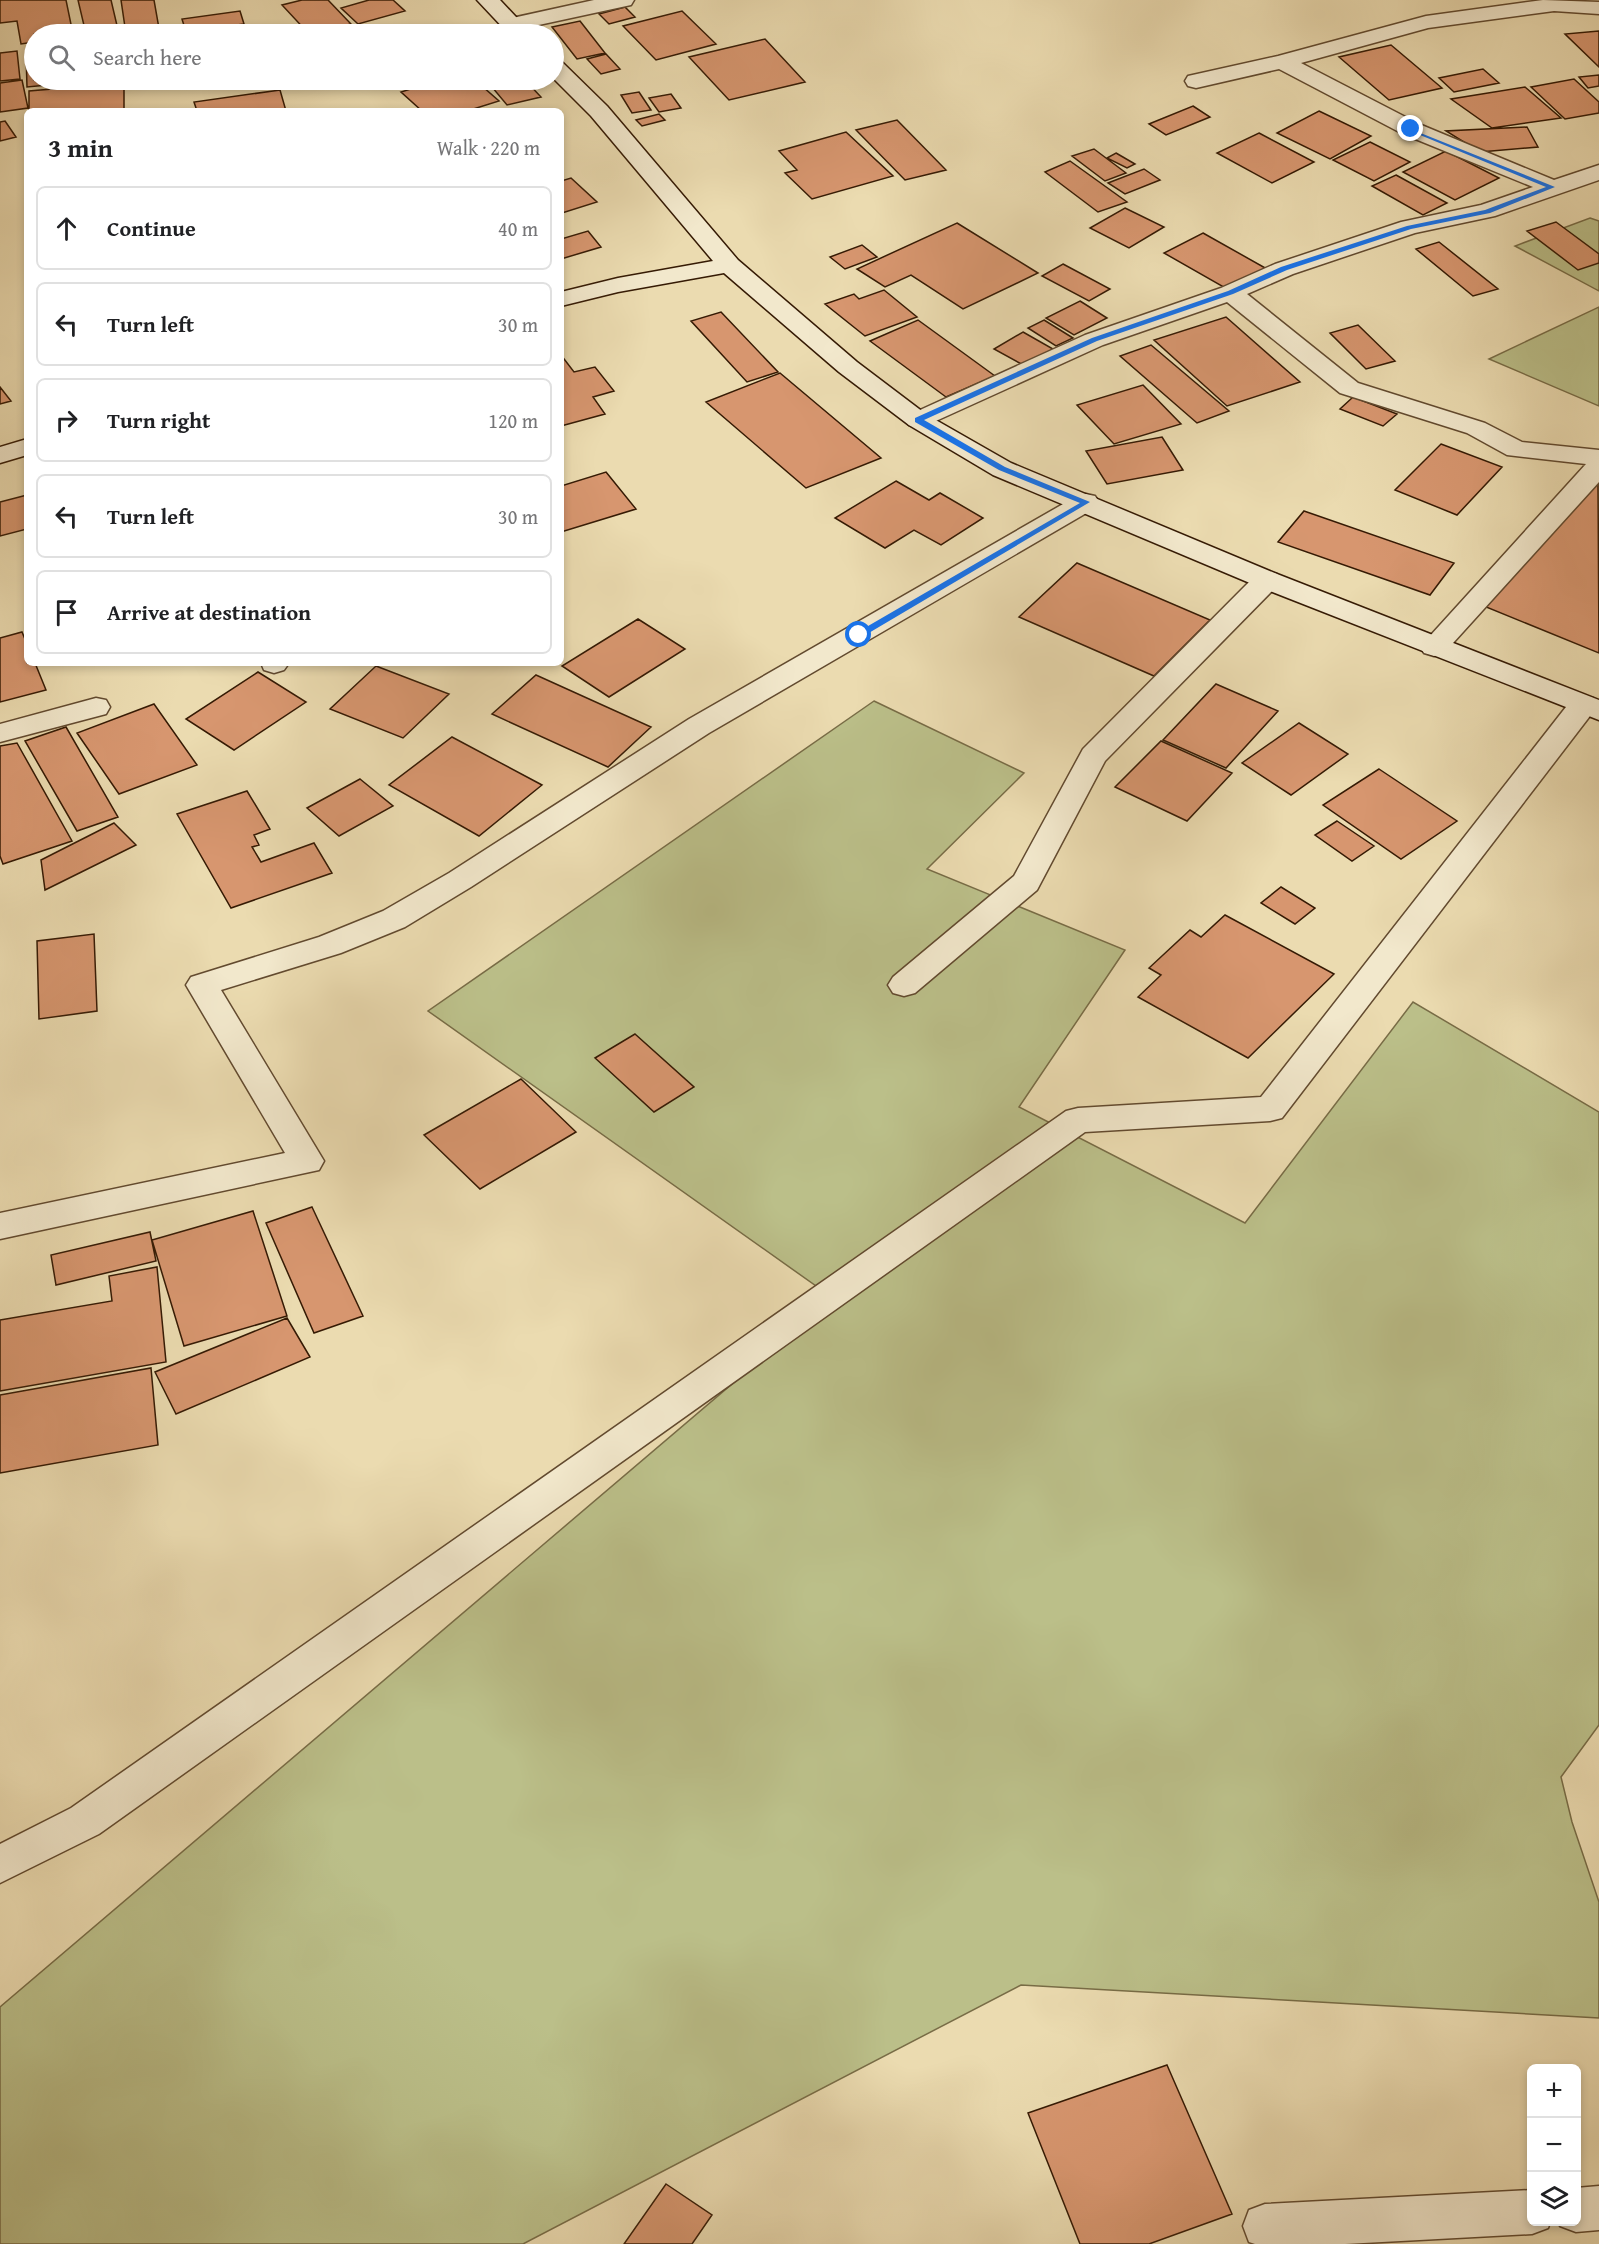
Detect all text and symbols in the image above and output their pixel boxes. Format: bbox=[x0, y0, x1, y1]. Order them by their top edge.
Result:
search box bbox=[24, 24, 564, 90]
icon: search bbox=[45, 41, 78, 74]
text: Search here bbox=[93, 41, 202, 73]
route end bbox=[1397, 115, 1423, 141]
text: 3 min bbox=[48, 128, 113, 167]
text: Walk · 220 m bbox=[437, 133, 540, 162]
icon: ahead bbox=[50, 212, 83, 245]
text: Continue bbox=[107, 212, 196, 244]
text: 40 m bbox=[498, 214, 538, 243]
icon: left bbox=[50, 308, 83, 341]
text: Turn left bbox=[107, 308, 194, 340]
text: 30 m bbox=[498, 310, 538, 339]
icon: right bbox=[50, 404, 83, 437]
text: Turn right bbox=[107, 404, 210, 436]
text: 120 m bbox=[488, 406, 538, 435]
icon: left bbox=[50, 500, 83, 533]
text: Turn left bbox=[107, 500, 194, 532]
text: 30 m bbox=[498, 502, 538, 531]
icon: arrive bbox=[50, 596, 83, 629]
text: Arrive at destination bbox=[107, 596, 311, 628]
route start bbox=[845, 621, 871, 647]
map controls bbox=[1527, 2064, 1581, 2226]
button: + bbox=[1527, 2064, 1581, 2118]
button: − bbox=[1527, 2118, 1581, 2172]
button: layers bbox=[1527, 2172, 1581, 2226]

